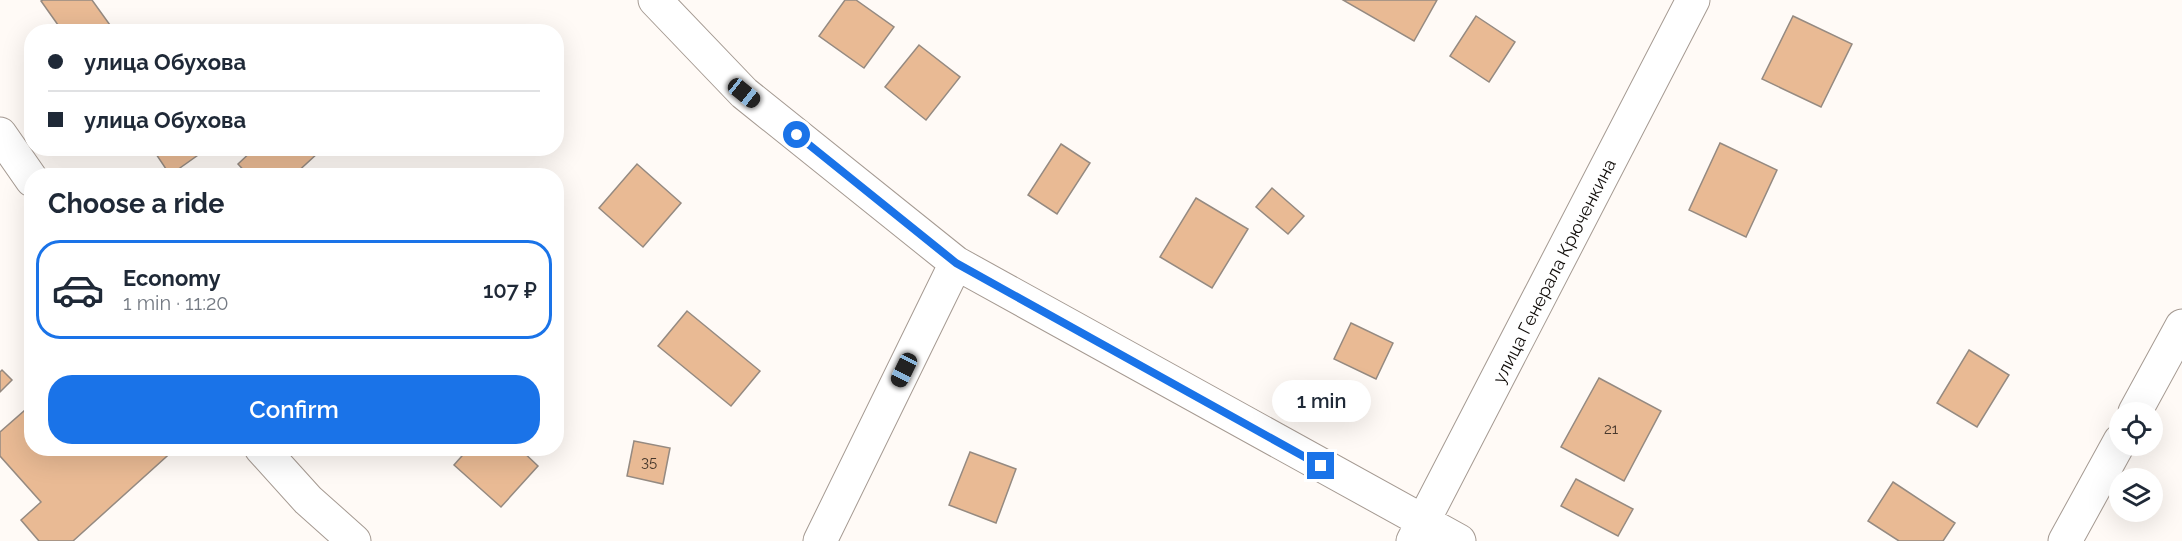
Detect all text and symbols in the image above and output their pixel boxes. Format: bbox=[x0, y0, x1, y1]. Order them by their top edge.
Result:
text: улица Обухова bbox=[84, 49, 246, 75]
car bbox=[724, 75, 764, 111]
text: улица Обухова bbox=[84, 107, 246, 133]
route start bbox=[783, 121, 810, 148]
street label: улица Генерала Крюченкина bbox=[1488, 155, 1620, 387]
text: Choose a ride bbox=[48, 188, 224, 219]
icon: car bbox=[51, 263, 105, 317]
text: Economy bbox=[123, 265, 221, 291]
text: 107 ₽ bbox=[483, 277, 537, 303]
text: 1 min · 11:20 bbox=[123, 291, 229, 315]
car bbox=[888, 350, 920, 390]
button: Confirm bbox=[48, 375, 540, 444]
callout: 1 min bbox=[1272, 379, 1370, 421]
text: 1 min bbox=[1297, 389, 1346, 413]
map controls bbox=[2109, 402, 2163, 522]
button: locate bbox=[2109, 402, 2163, 456]
house number: 21 bbox=[1604, 420, 1619, 438]
route end bbox=[1307, 452, 1334, 479]
house number: 35 bbox=[641, 453, 657, 471]
button: layers bbox=[2109, 468, 2163, 522]

